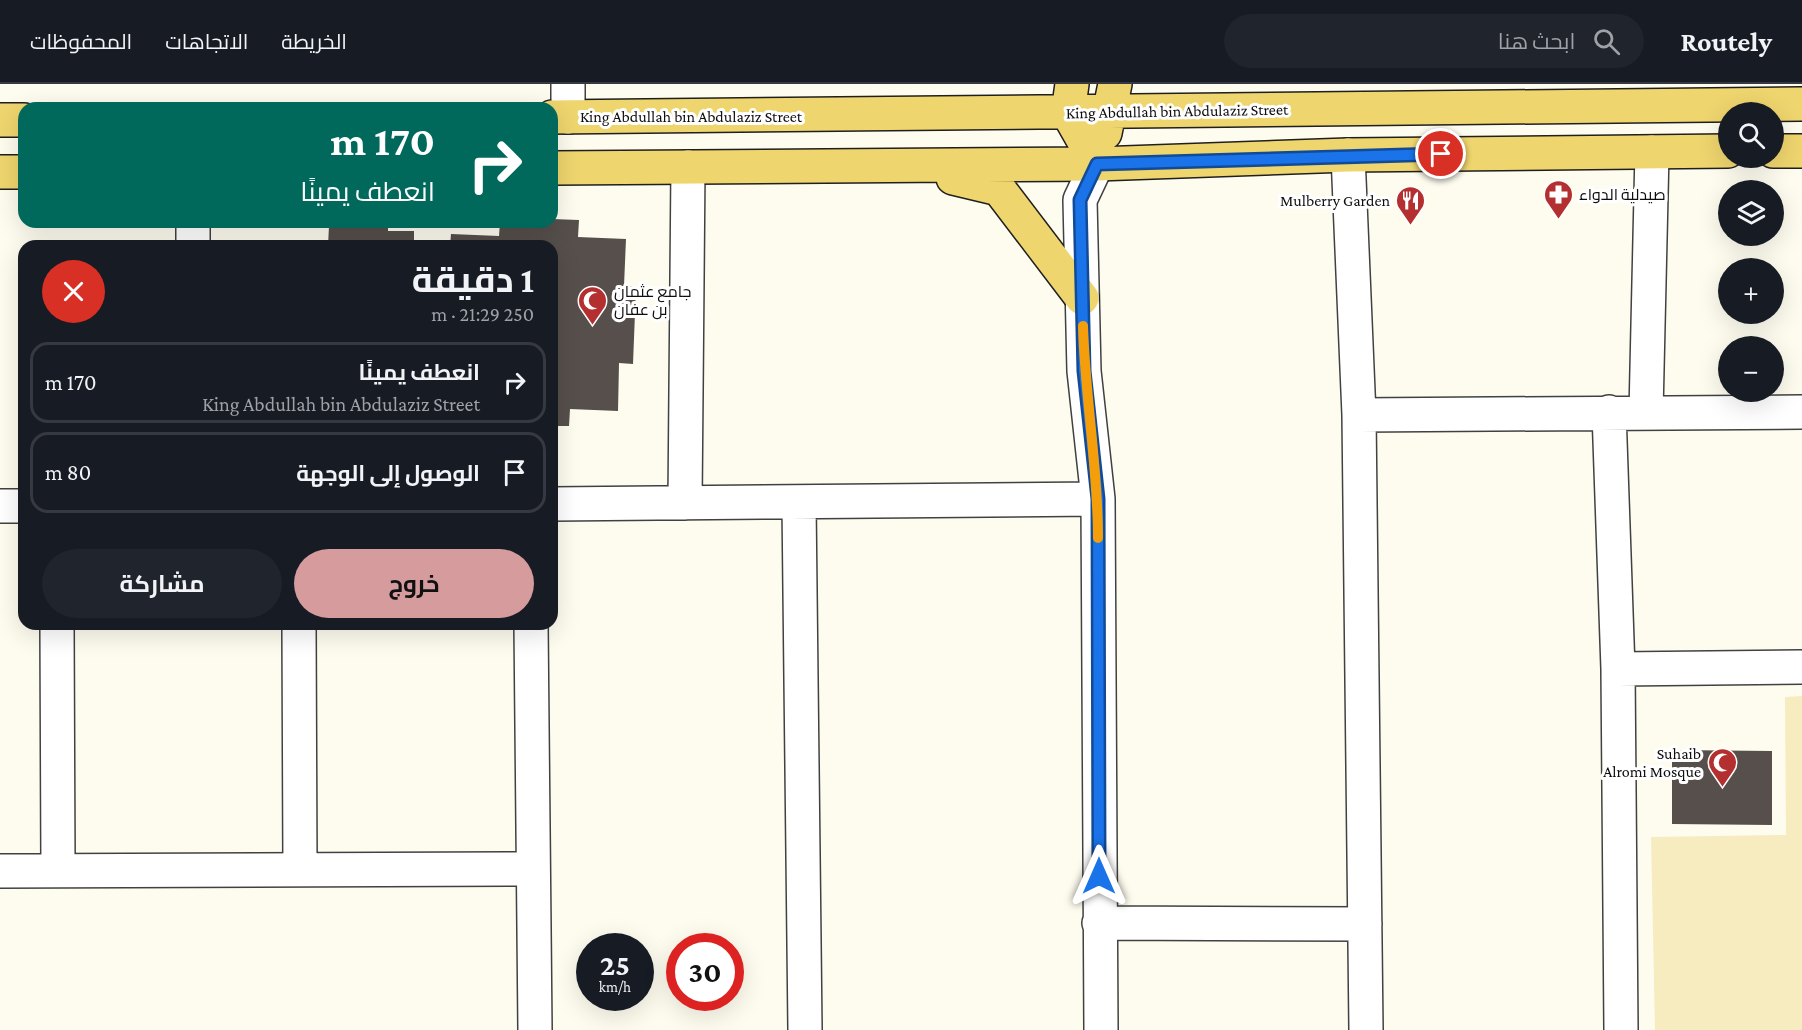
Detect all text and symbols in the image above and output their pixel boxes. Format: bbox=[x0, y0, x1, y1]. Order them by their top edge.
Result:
search box bbox=[1224, 14, 1644, 68]
icon: search bbox=[1590, 25, 1623, 58]
text: Routely bbox=[1680, 26, 1772, 57]
text: ابحث هنا bbox=[1498, 29, 1575, 54]
text: المحفوظات bbox=[30, 30, 132, 54]
text: الاتجاهات bbox=[165, 30, 248, 54]
text: الخريطة bbox=[281, 30, 347, 54]
street label: King Abdullah bin Abdulaziz Street bbox=[1066, 101, 1289, 122]
map controls bbox=[1718, 102, 1784, 402]
button: search bbox=[1718, 102, 1784, 168]
street label: King Abdullah bin Abdulaziz Street bbox=[580, 108, 803, 126]
text: 170 m bbox=[330, 117, 435, 164]
icon: right bbox=[456, 126, 534, 204]
pin bbox=[1415, 128, 1466, 179]
icon: arrive bbox=[1424, 137, 1457, 170]
text: انعطف يمينًا bbox=[300, 177, 435, 207]
pharmacy icon: صيدلية الدواء bbox=[1542, 178, 1574, 220]
button: layers bbox=[1718, 180, 1784, 246]
restaurant icon: Mulberry Garden bbox=[1395, 184, 1427, 226]
place label: صيدلية الدواء bbox=[1579, 186, 1666, 204]
place label: Mulberry Garden bbox=[1280, 192, 1390, 210]
button: + bbox=[1718, 258, 1784, 324]
button: close bbox=[42, 260, 105, 323]
text: 1 دقيقة bbox=[412, 260, 534, 300]
place label: جامع عثمان بن عفان bbox=[614, 283, 691, 320]
mosque icon: جامع عثمان بن عفان bbox=[577, 284, 609, 326]
text: 250 m · 21:29 bbox=[431, 303, 534, 325]
button: − bbox=[1718, 336, 1784, 402]
text: انعطف يمينًا bbox=[358, 360, 480, 385]
icon: right bbox=[498, 366, 531, 399]
text: 170 m bbox=[45, 370, 96, 395]
text: King Abdullah bin Abdulaziz Street bbox=[202, 393, 480, 415]
icon: arrive bbox=[498, 456, 531, 489]
text: 80 m bbox=[45, 460, 91, 485]
text: الوصول إلى الوجهة bbox=[296, 461, 480, 486]
button: مشاركة bbox=[42, 549, 282, 618]
button: خروج bbox=[294, 549, 534, 618]
place label: Suhaib Alromi Mosque bbox=[1603, 745, 1701, 781]
mosque icon: Suhaib Alromi Mosque bbox=[1706, 746, 1738, 788]
position arrow bbox=[1067, 844, 1131, 908]
speed limit sign: 30 bbox=[666, 933, 744, 1011]
text: 25 bbox=[600, 948, 630, 981]
text: km/h bbox=[599, 979, 631, 995]

